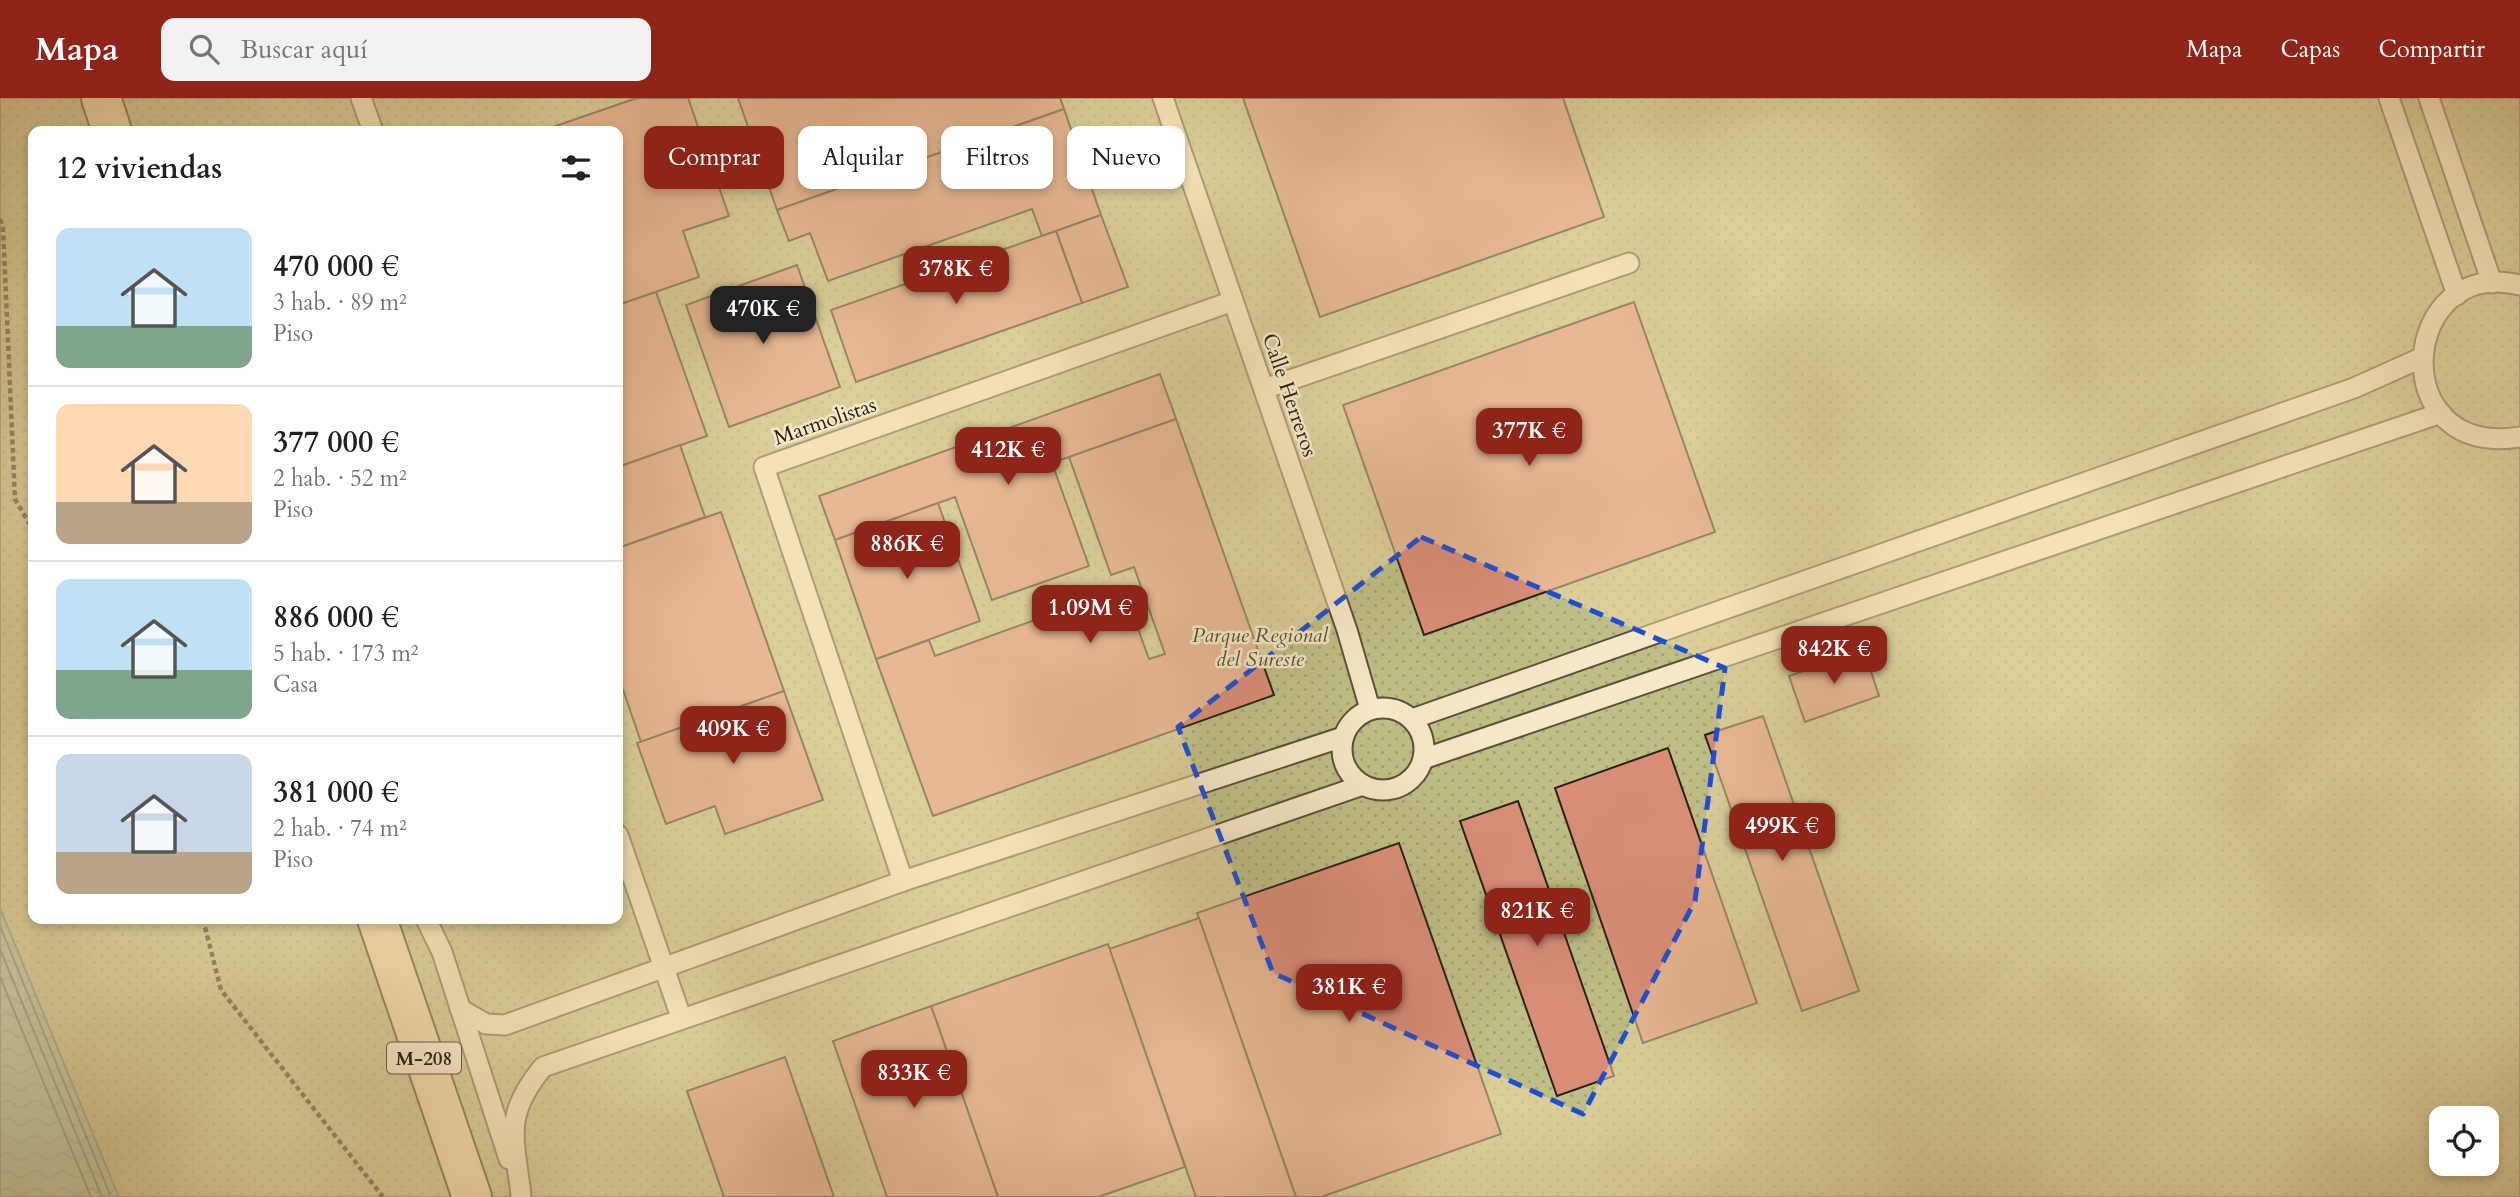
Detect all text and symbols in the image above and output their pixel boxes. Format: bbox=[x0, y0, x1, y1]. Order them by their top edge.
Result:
search box bbox=[161, 18, 651, 81]
text: Mapa bbox=[35, 27, 119, 72]
icon: search bbox=[185, 30, 223, 68]
text: Buscar aquí bbox=[241, 32, 368, 67]
text: Mapa bbox=[2186, 33, 2242, 66]
text: Capas bbox=[2280, 33, 2340, 66]
text: Compartir bbox=[2378, 33, 2485, 66]
chip: Comprar bbox=[644, 126, 784, 189]
chip: Alquilar bbox=[798, 126, 927, 189]
chip: Filtros bbox=[941, 126, 1053, 189]
chip: Nuevo bbox=[1067, 126, 1185, 189]
text: 12 viviendas bbox=[56, 148, 222, 189]
icon: filters bbox=[557, 149, 595, 187]
text: 470 000 € bbox=[273, 246, 399, 287]
pin: 378K € bbox=[899, 246, 1013, 306]
text: 378K € bbox=[919, 253, 993, 284]
icon: home bbox=[112, 256, 196, 340]
pin: 470K € bbox=[706, 286, 820, 346]
text: 3 hab. · 89 m² bbox=[273, 287, 407, 318]
text: 470K € bbox=[726, 293, 800, 324]
text: Piso bbox=[273, 318, 313, 349]
street label: Calle Herreros bbox=[1255, 329, 1324, 461]
street label: Marmolistas bbox=[770, 390, 880, 453]
pin: 377K € bbox=[1472, 408, 1586, 468]
text: 377K € bbox=[1492, 415, 1566, 446]
text: 377 000 € bbox=[273, 422, 399, 463]
pin: 412K € bbox=[951, 428, 1065, 487]
icon: home bbox=[112, 432, 196, 516]
text: 412K € bbox=[971, 434, 1045, 465]
text: 2 hab. · 52 m² bbox=[273, 463, 407, 494]
text: Piso bbox=[273, 494, 313, 525]
pin: 886K € bbox=[850, 522, 964, 581]
text: 886K € bbox=[870, 528, 944, 559]
pin: 1.09M € bbox=[1025, 586, 1155, 645]
text: 1.09M € bbox=[1048, 592, 1132, 623]
text: 886 000 € bbox=[273, 597, 399, 638]
icon: home bbox=[112, 607, 196, 691]
park label: Parque Regional del Sureste bbox=[1192, 621, 1329, 674]
pin: 842K € bbox=[1777, 626, 1891, 686]
text: 842K € bbox=[1797, 633, 1871, 664]
text: 5 hab. · 173 m² bbox=[273, 638, 419, 669]
text: Casa bbox=[273, 669, 318, 700]
pin: 409K € bbox=[676, 706, 790, 766]
text: 409K € bbox=[696, 713, 770, 744]
text: 381 000 € bbox=[273, 772, 399, 813]
icon: home bbox=[112, 782, 196, 866]
pin: 499K € bbox=[1725, 804, 1839, 863]
text: 499K € bbox=[1745, 810, 1819, 841]
text: 2 hab. · 74 m² bbox=[273, 813, 407, 844]
text: Piso bbox=[273, 844, 313, 875]
pin: 821K € bbox=[1480, 888, 1594, 948]
text: 821K € bbox=[1500, 895, 1574, 926]
pin: 381K € bbox=[1292, 964, 1406, 1024]
text: 381K € bbox=[1312, 971, 1386, 1002]
road number: M-208 bbox=[387, 1042, 461, 1074]
pin: 833K € bbox=[857, 1051, 971, 1110]
text: 833K € bbox=[877, 1057, 951, 1088]
map controls bbox=[2429, 1106, 2499, 1176]
button: locate bbox=[2429, 1106, 2499, 1176]

